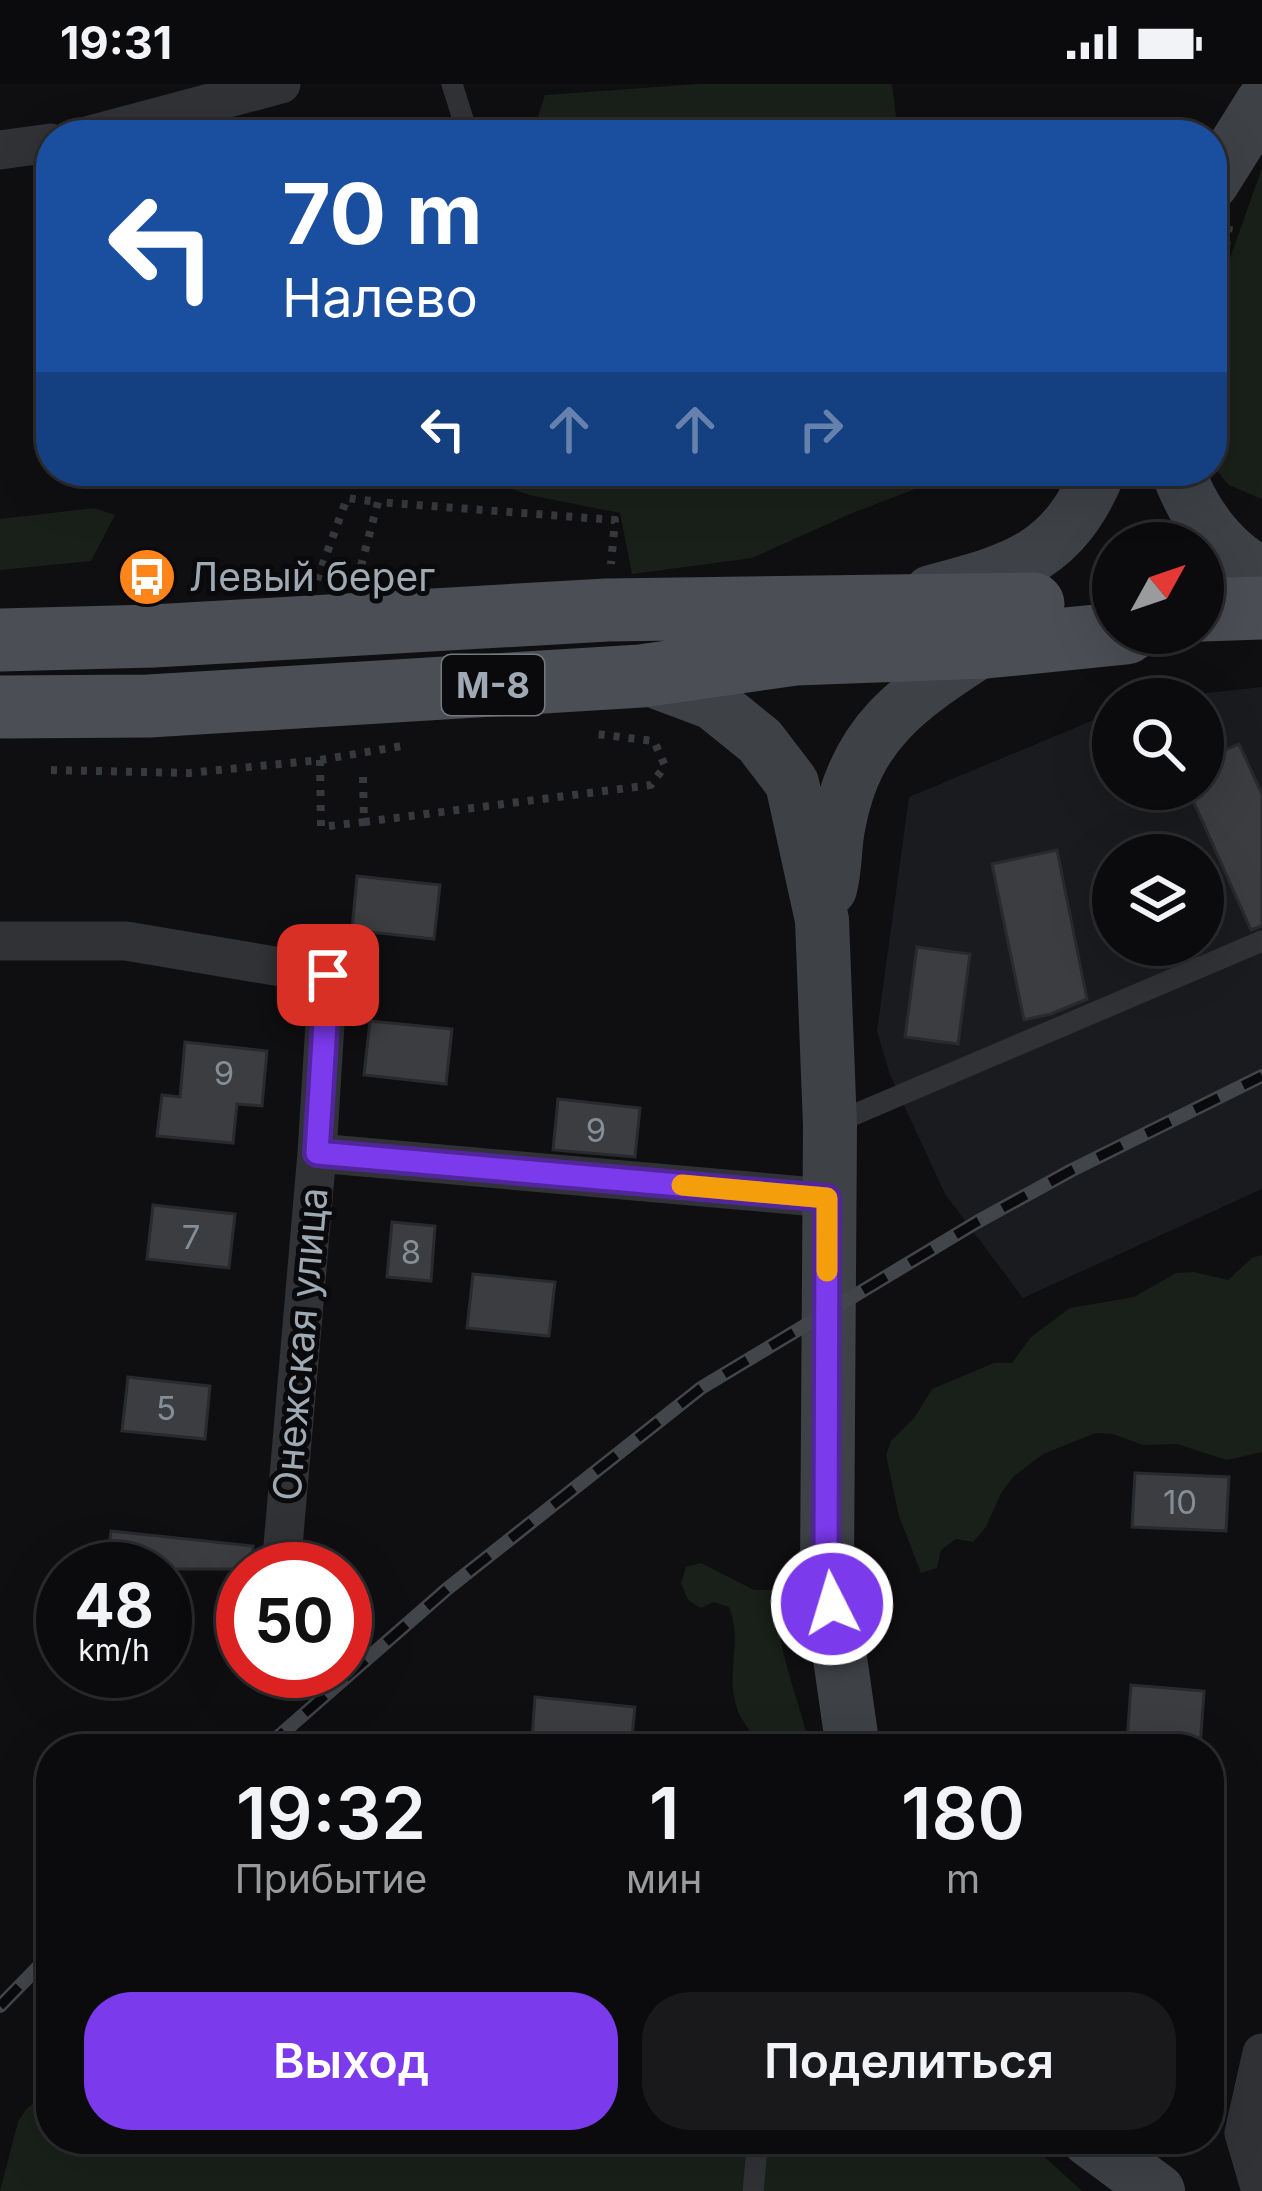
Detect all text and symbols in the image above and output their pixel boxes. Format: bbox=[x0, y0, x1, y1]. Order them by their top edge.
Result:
text: 19:31 bbox=[60, 15, 172, 70]
text: 70 m bbox=[282, 163, 483, 264]
icon: left bbox=[84, 168, 240, 324]
text: Налево bbox=[282, 265, 478, 330]
icon: left bbox=[410, 396, 476, 462]
icon: ahead bbox=[536, 396, 602, 462]
icon: ahead bbox=[662, 396, 728, 462]
icon: right bbox=[788, 396, 854, 462]
north arrow bbox=[1092, 522, 1224, 654]
map controls bbox=[1092, 522, 1224, 966]
bus stop icon: Левый берег bbox=[116, 546, 178, 608]
place label: Левый берег bbox=[189, 553, 435, 600]
road number: М-8 bbox=[442, 655, 544, 715]
button: search bbox=[1092, 678, 1224, 810]
button: layers bbox=[1092, 834, 1224, 966]
pin bbox=[277, 924, 379, 1026]
icon: arrive bbox=[295, 942, 361, 1008]
house number: 9 bbox=[214, 1053, 234, 1093]
house number: 9 bbox=[586, 1110, 606, 1150]
street label: Онежская улица bbox=[262, 1185, 337, 1503]
house number: 7 bbox=[182, 1217, 200, 1257]
house number: 8 bbox=[401, 1232, 421, 1272]
house number: 5 bbox=[156, 1388, 176, 1428]
house number: 10 bbox=[1163, 1482, 1197, 1522]
position arrow bbox=[769, 1541, 895, 1667]
speed limit sign: 50 bbox=[216, 1542, 372, 1698]
text: 48 bbox=[74, 1569, 154, 1641]
text: km/h bbox=[78, 1632, 150, 1668]
text: 19:32 bbox=[236, 1769, 426, 1856]
text: 1 bbox=[649, 1769, 679, 1856]
text: 180 bbox=[901, 1769, 1025, 1856]
text: Прибытие bbox=[235, 1855, 427, 1902]
text: мин bbox=[626, 1855, 702, 1902]
text: m bbox=[946, 1855, 980, 1902]
button: Выход bbox=[84, 1992, 618, 2130]
button: Поделиться bbox=[642, 1992, 1176, 2130]

